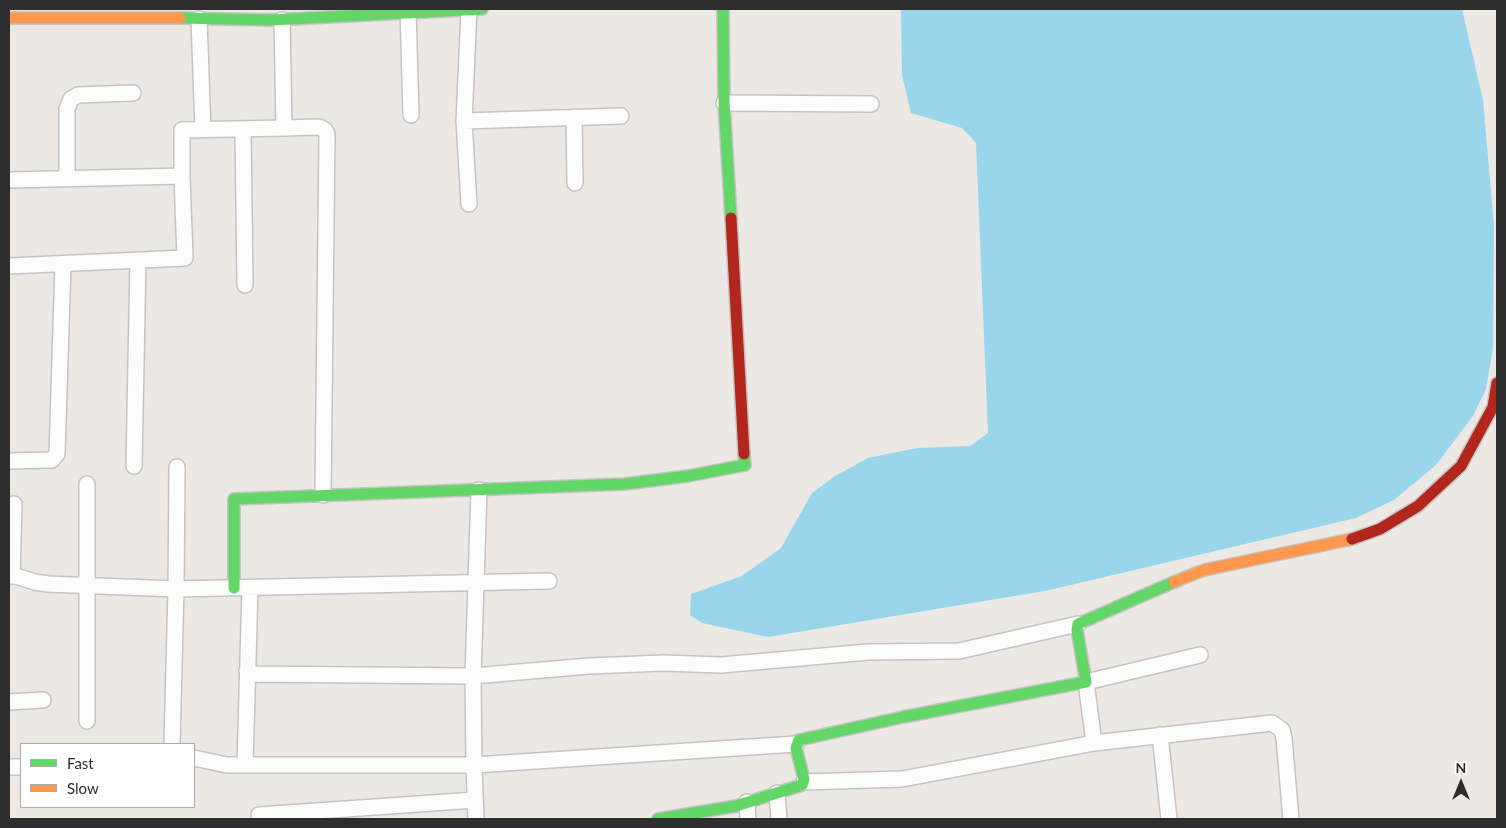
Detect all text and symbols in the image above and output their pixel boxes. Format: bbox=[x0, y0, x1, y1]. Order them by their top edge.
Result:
legend bbox=[20, 743, 195, 808]
text: Fast bbox=[67, 754, 94, 772]
north arrow bbox=[1436, 758, 1486, 808]
text: N bbox=[1456, 759, 1466, 776]
text: Slow bbox=[67, 779, 99, 797]

